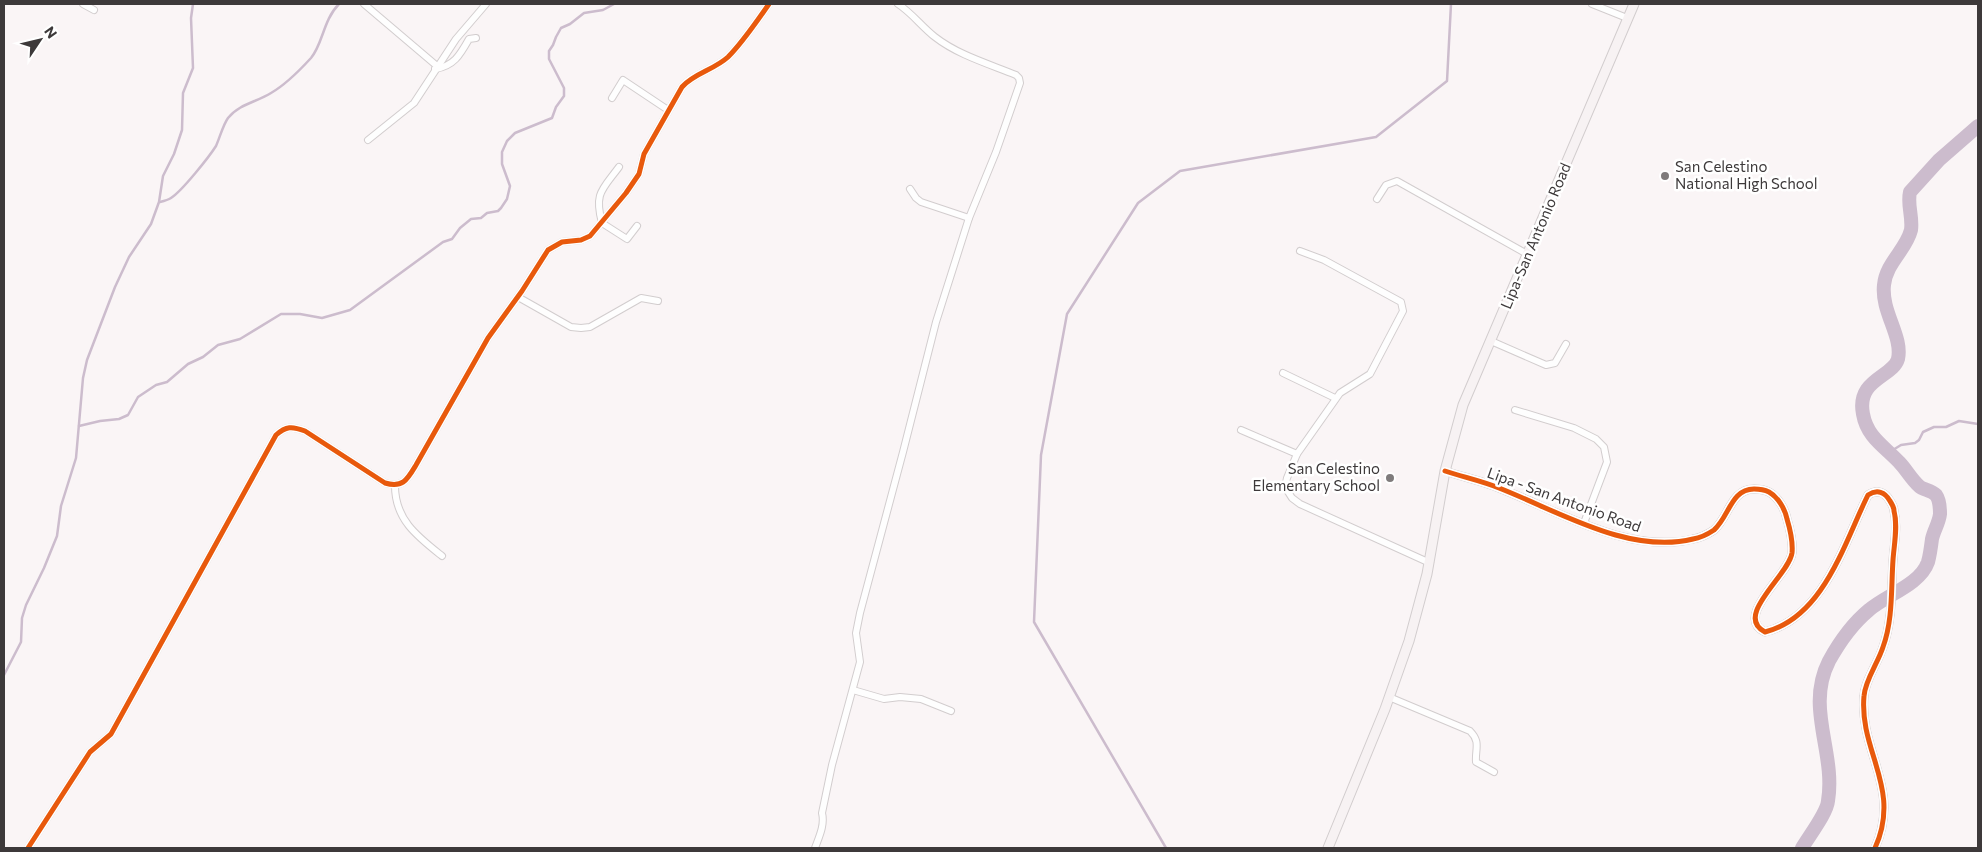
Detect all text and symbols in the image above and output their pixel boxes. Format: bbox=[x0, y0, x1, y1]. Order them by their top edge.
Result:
north arrow bbox=[15, 15, 65, 65]
text: N bbox=[41, 23, 61, 41]
place label: San Celestino National High School bbox=[1675, 157, 1817, 192]
street label: Lipa-San Antonio Road bbox=[1496, 160, 1574, 311]
marker: San Celestino National High School bbox=[1659, 170, 1671, 182]
place label: San Celestino Elementary School bbox=[1253, 459, 1380, 494]
street label: Lipa - San Antonio Road bbox=[1485, 463, 1644, 535]
marker: San Celestino Elementary School bbox=[1384, 472, 1396, 484]

